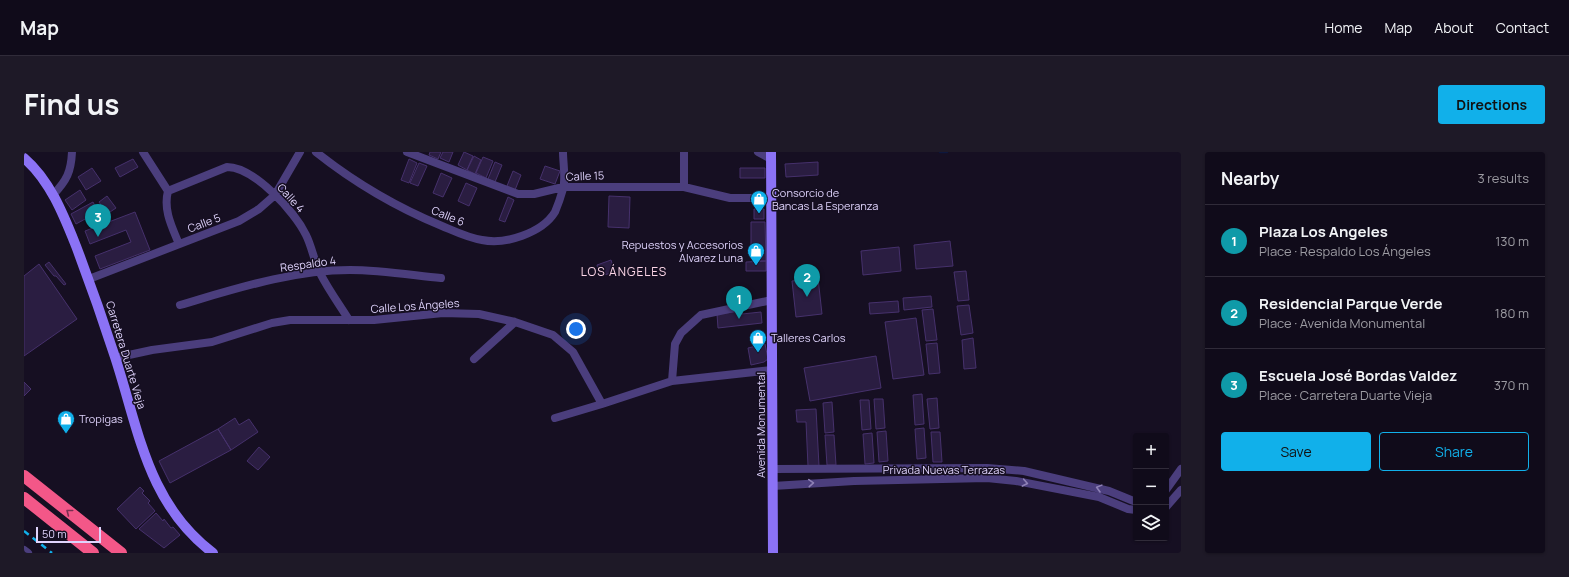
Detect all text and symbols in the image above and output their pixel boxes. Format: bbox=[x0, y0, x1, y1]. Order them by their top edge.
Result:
text: Map bbox=[20, 15, 59, 41]
text: Home bbox=[1325, 18, 1362, 37]
text: Map bbox=[1384, 18, 1412, 37]
text: About bbox=[1434, 18, 1474, 37]
text: Contact bbox=[1496, 18, 1549, 37]
text: Find us bbox=[24, 85, 119, 123]
button: Directions bbox=[1438, 85, 1545, 124]
street label: Calle 15 bbox=[566, 167, 604, 184]
text: Nearby bbox=[1221, 167, 1279, 190]
text: 3 results bbox=[1477, 169, 1529, 187]
street label: Calle 4 bbox=[274, 180, 308, 215]
place label: Consorcio de Bancas La Esperanza bbox=[772, 185, 878, 213]
shop icon: Consorcio de Bancas La Esperanza bbox=[749, 189, 769, 214]
street label: Calle 6 bbox=[429, 202, 467, 229]
pin: 3 bbox=[85, 204, 111, 237]
street label: Calle 5 bbox=[185, 209, 222, 236]
text: Plaza Los Angeles bbox=[1259, 221, 1388, 242]
text: 1 bbox=[1231, 232, 1237, 250]
text: 130 m bbox=[1495, 232, 1529, 250]
place label: Repuestos y Accesorios Alvarez Luna bbox=[622, 237, 743, 265]
shop icon: Repuestos y Accesorios Alvarez Luna bbox=[746, 241, 766, 266]
text: Place · Respaldo Los Ángeles bbox=[1259, 242, 1431, 260]
street label: Respaldo 4 bbox=[279, 252, 337, 275]
district label: LOS ÁNGELES bbox=[581, 263, 667, 280]
pin: 2 bbox=[794, 264, 820, 297]
pin: 1 bbox=[726, 286, 752, 319]
text: Residencial Parque Verde bbox=[1259, 293, 1443, 314]
street label: Calle Los Ángeles bbox=[370, 295, 460, 316]
street label: Carretera Duarte Vieja bbox=[103, 299, 150, 411]
text: 2 bbox=[1230, 304, 1238, 322]
text: 180 m bbox=[1495, 304, 1529, 322]
text: Place · Avenida Monumental bbox=[1259, 314, 1425, 332]
your location bbox=[566, 319, 586, 339]
shop icon: Talleres Carlos bbox=[748, 328, 768, 353]
place label: Talleres Carlos bbox=[771, 330, 846, 345]
text: Escuela José Bordas Valdez bbox=[1259, 365, 1457, 386]
street label: Avenida Monumental bbox=[753, 372, 768, 478]
text: 3 bbox=[1230, 376, 1238, 394]
text: 370 m bbox=[1494, 376, 1529, 394]
text: Place · Carretera Duarte Vieja bbox=[1259, 386, 1432, 404]
shop icon: Tropigas bbox=[56, 409, 76, 434]
place label: Tropigas bbox=[79, 411, 123, 426]
button: Save bbox=[1221, 432, 1371, 471]
button: Share bbox=[1379, 432, 1529, 471]
map controls bbox=[1133, 433, 1169, 541]
button: + bbox=[1133, 433, 1169, 469]
street label: Privada Nuevas Terrazas bbox=[883, 462, 1005, 477]
button: − bbox=[1133, 469, 1169, 505]
one-way arrow bbox=[1022, 478, 1028, 486]
one-way arrow bbox=[808, 479, 814, 488]
one-way arrow bbox=[1096, 485, 1103, 493]
button: layers bbox=[1133, 505, 1169, 541]
one-way arrow bbox=[66, 509, 73, 516]
scale bar bbox=[36, 525, 101, 544]
text: 50 m bbox=[42, 526, 67, 541]

